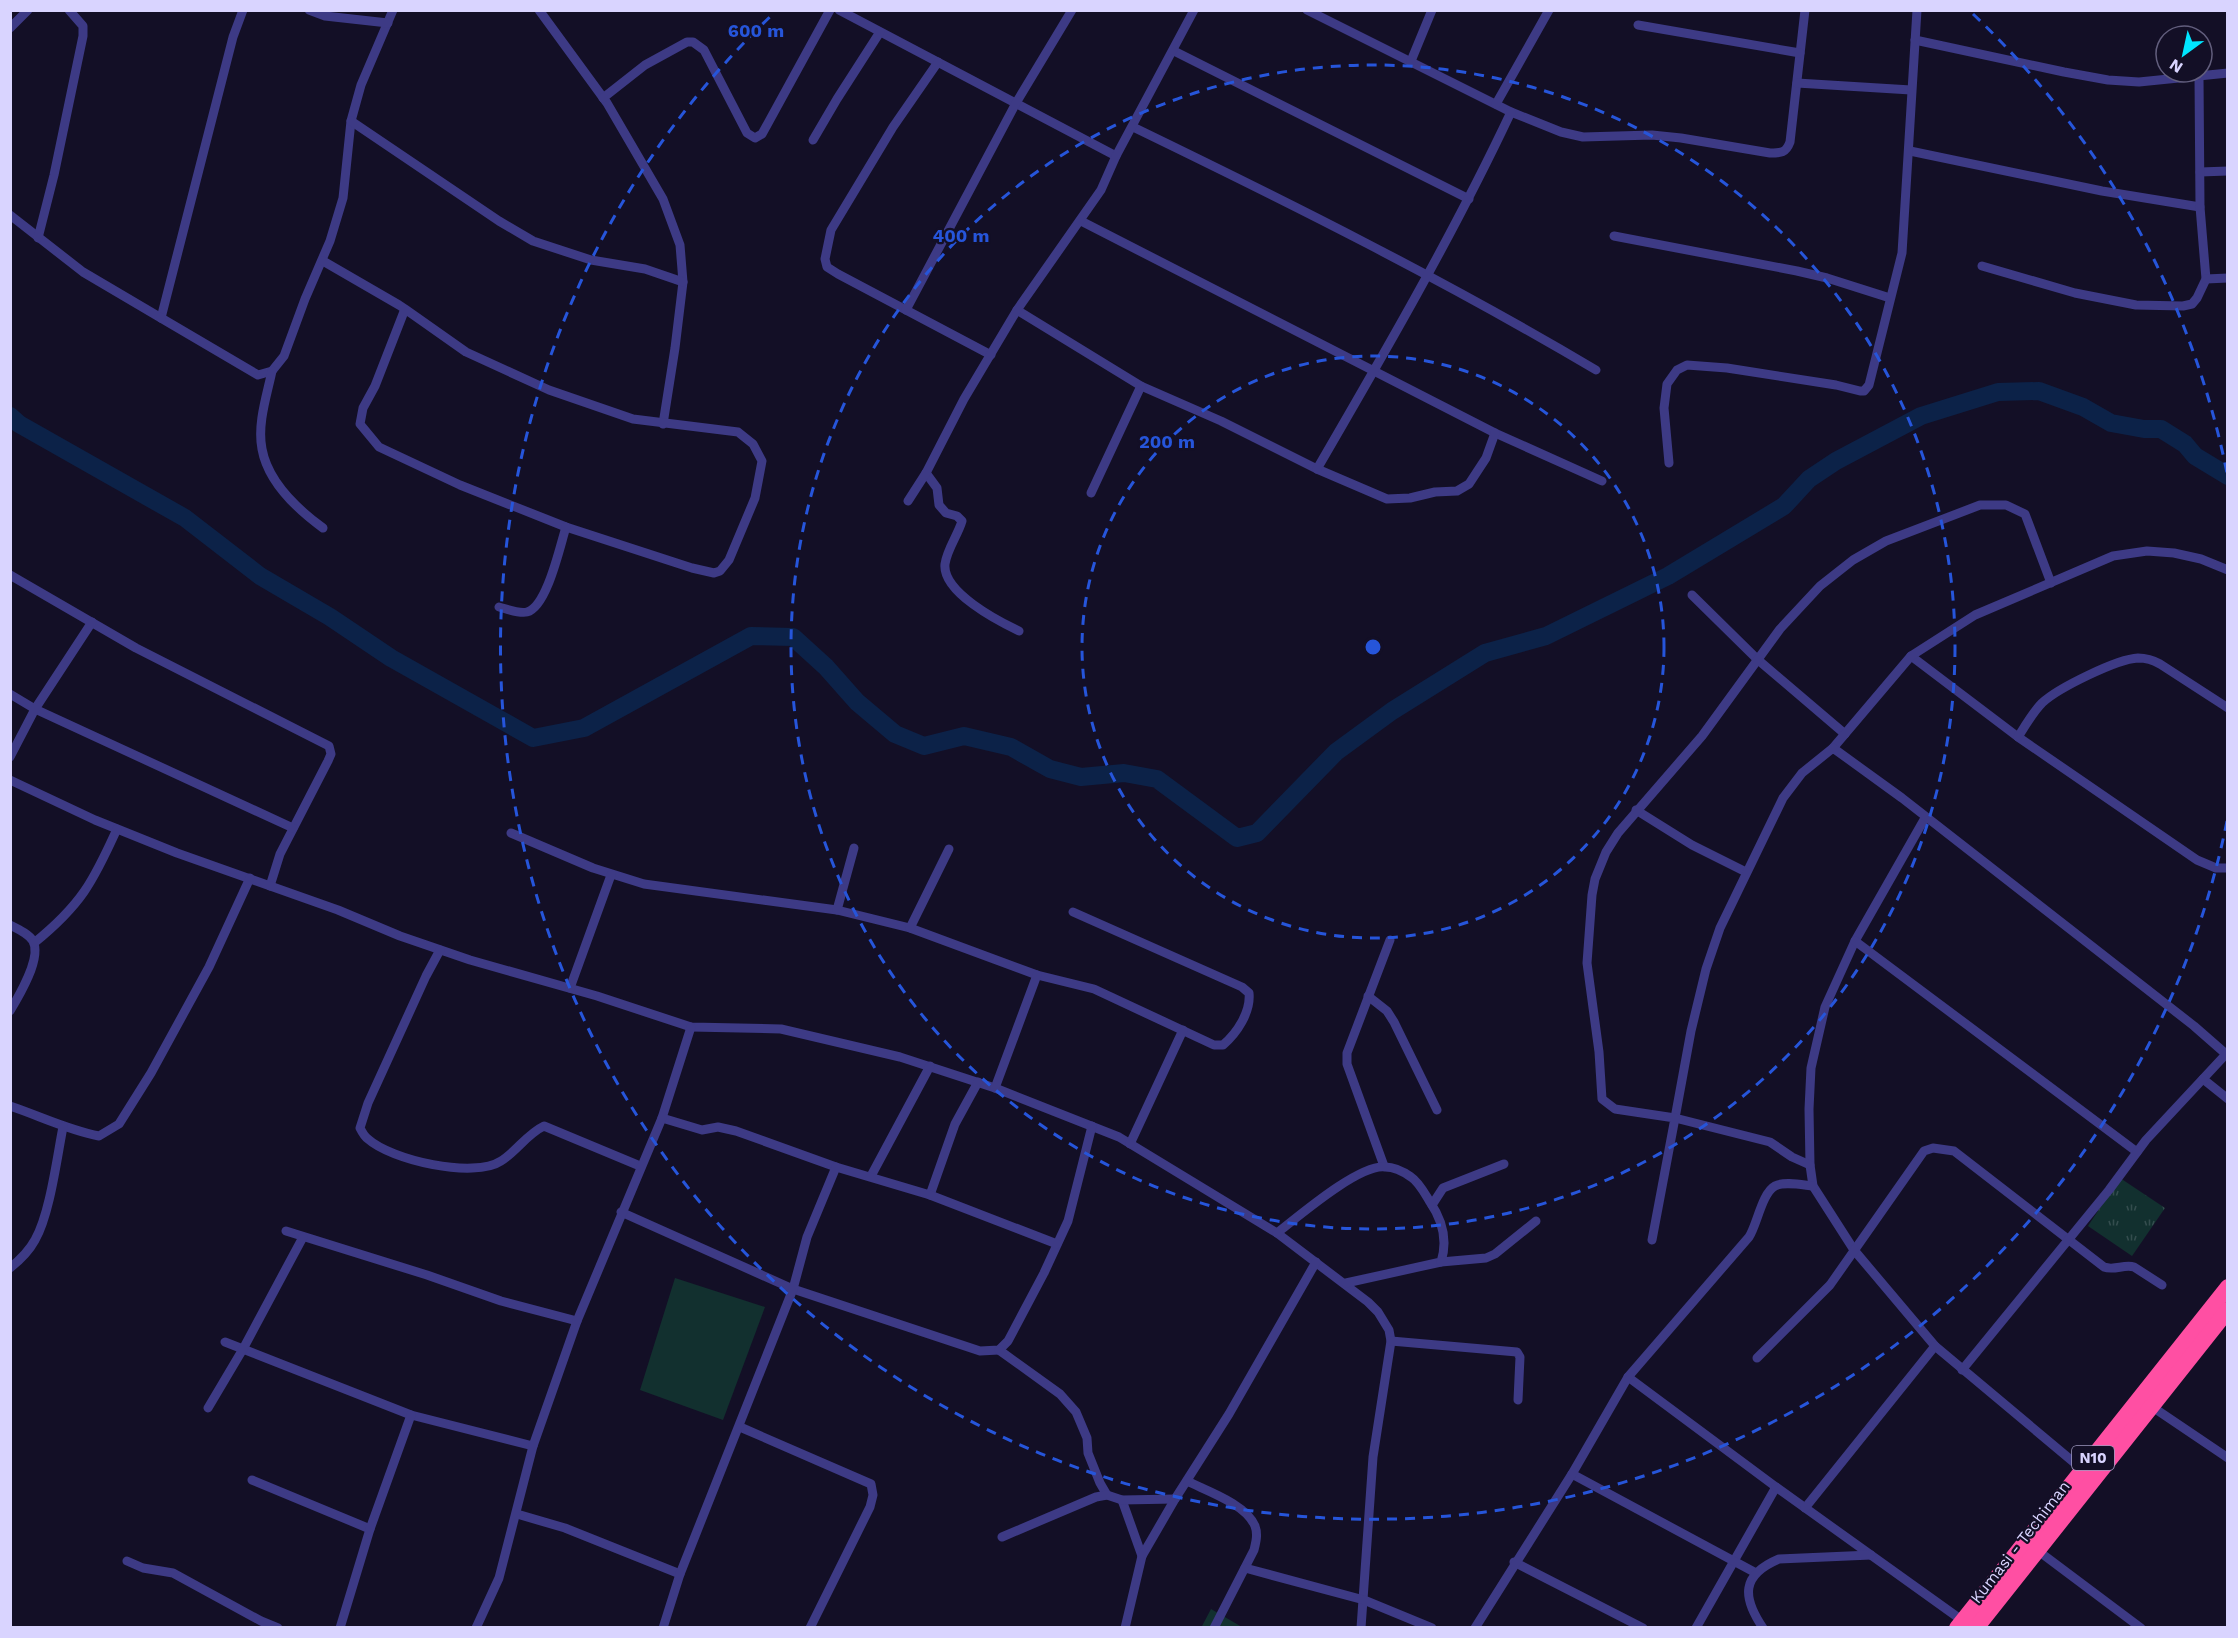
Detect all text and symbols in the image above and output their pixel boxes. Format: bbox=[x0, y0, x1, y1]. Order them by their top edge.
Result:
text: 600 m bbox=[728, 20, 784, 41]
north arrow bbox=[2154, 24, 2214, 84]
text: N bbox=[2166, 55, 2186, 77]
text: 400 m bbox=[933, 225, 989, 246]
text: 200 m bbox=[1139, 431, 1195, 452]
centre of rings bbox=[1363, 637, 1383, 657]
road number: N10 bbox=[2072, 1446, 2114, 1470]
street label: Kumasi - Techiman bbox=[1966, 1477, 2074, 1607]

